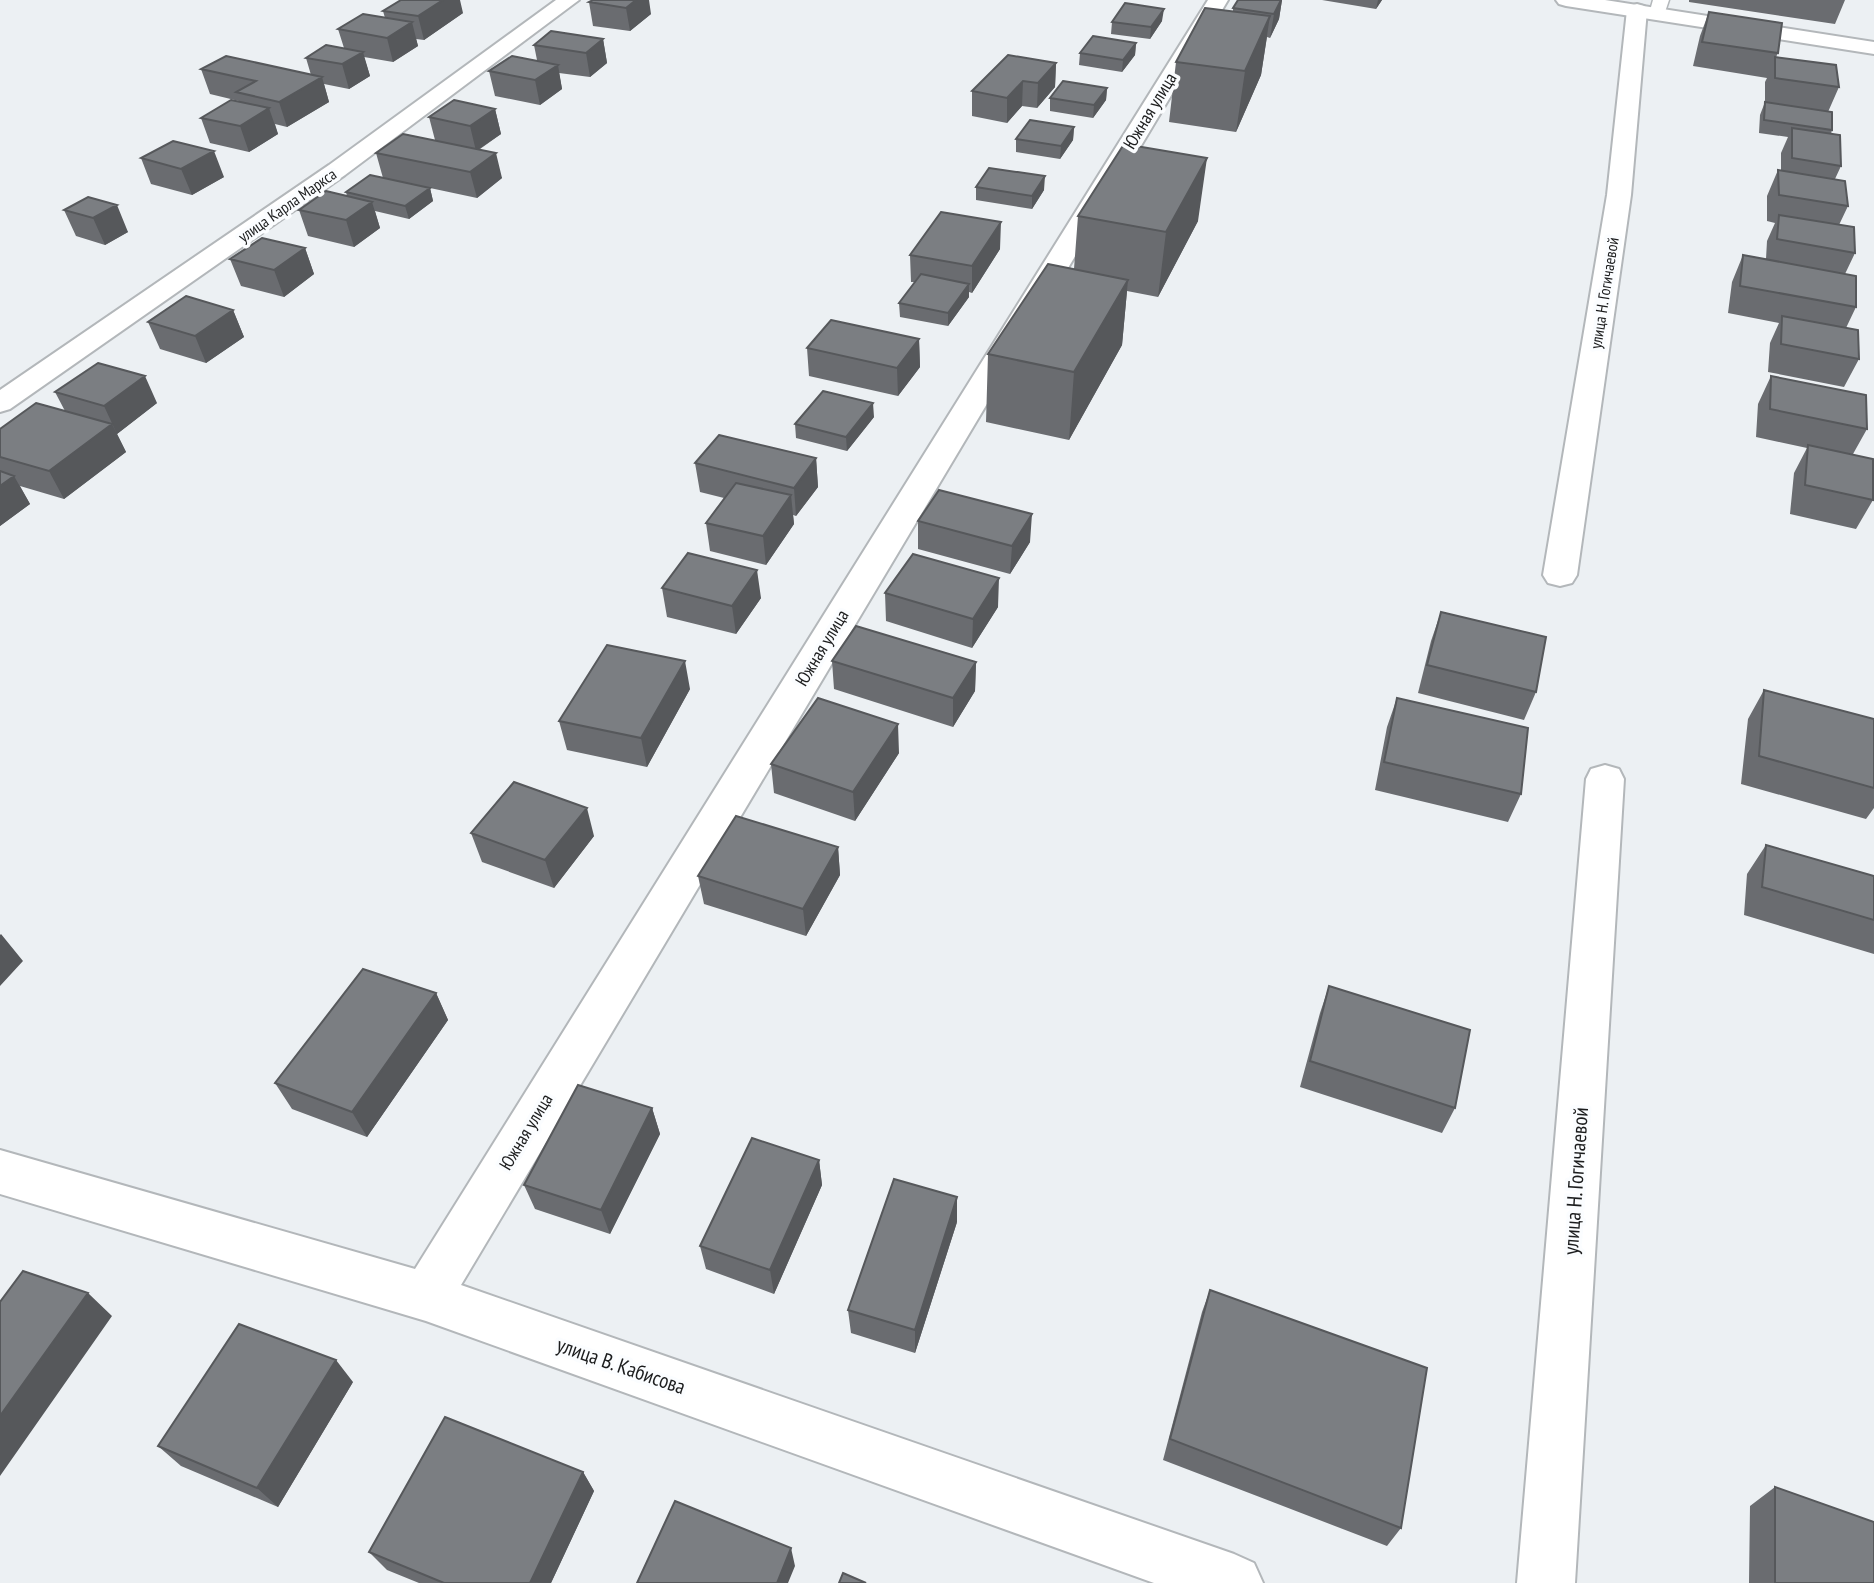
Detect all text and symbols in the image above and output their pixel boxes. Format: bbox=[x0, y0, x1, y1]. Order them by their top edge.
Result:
street label: Южная улица bbox=[1118, 68, 1181, 153]
street label: улица Карла Маркса bbox=[234, 164, 340, 246]
street label: улица Н. Гогичаевой bbox=[1585, 236, 1623, 350]
street label: Южная улица bbox=[790, 605, 853, 690]
street label: Южная улица bbox=[494, 1089, 557, 1174]
street label: улица Н. Гогичаевой bbox=[1557, 1106, 1594, 1256]
street label: улица В. Кабисова bbox=[553, 1331, 689, 1400]

